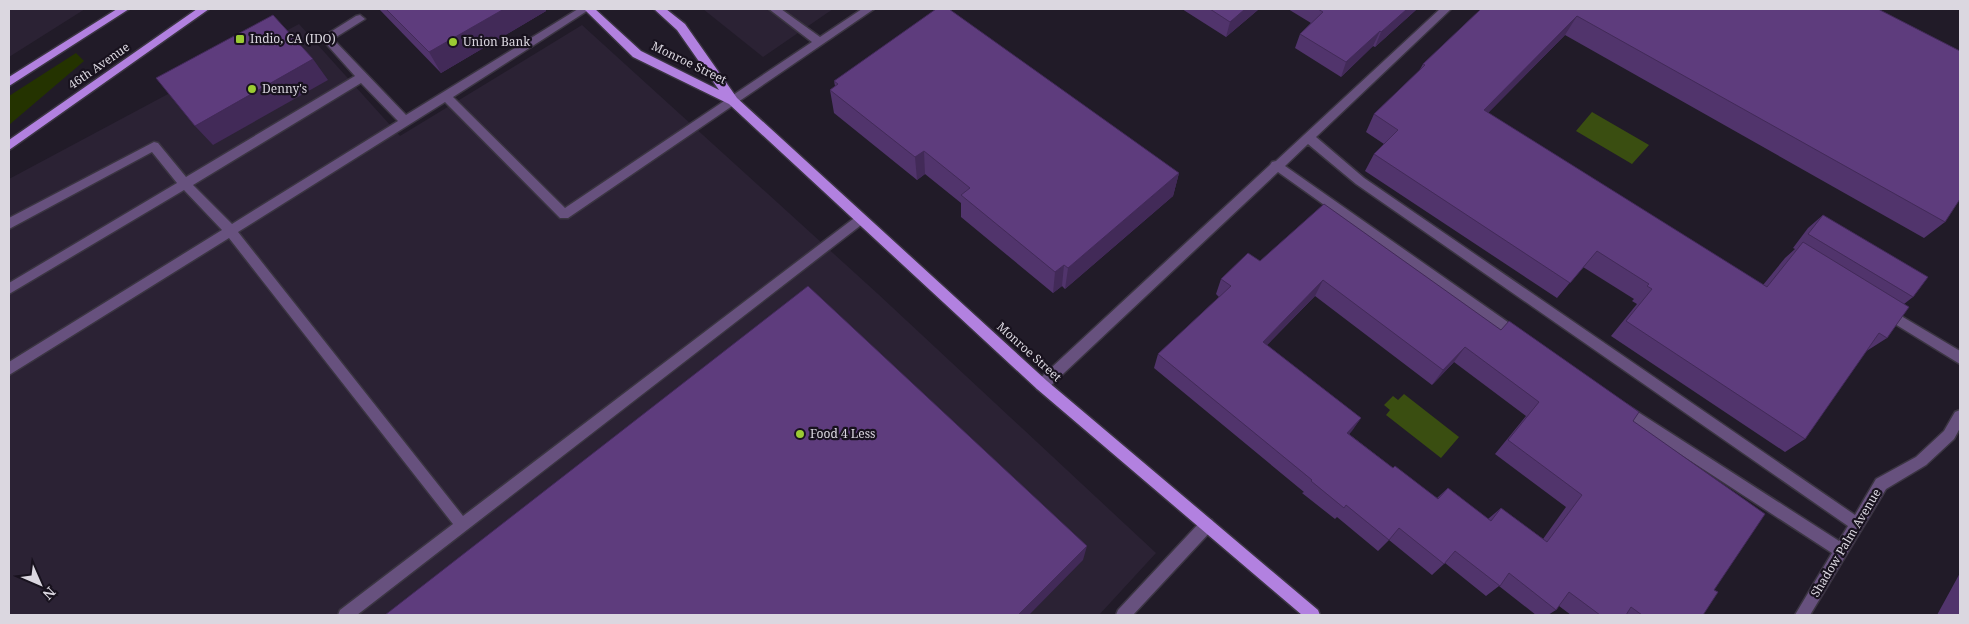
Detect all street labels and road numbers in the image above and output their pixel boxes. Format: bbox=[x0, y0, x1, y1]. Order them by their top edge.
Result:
street label: Monroe Street bbox=[649, 37, 730, 88]
street label: 46th Avenue bbox=[65, 38, 133, 93]
street label: Monroe Street bbox=[993, 318, 1065, 385]
street label: Shadow Palm Avenue bbox=[1806, 485, 1885, 600]

